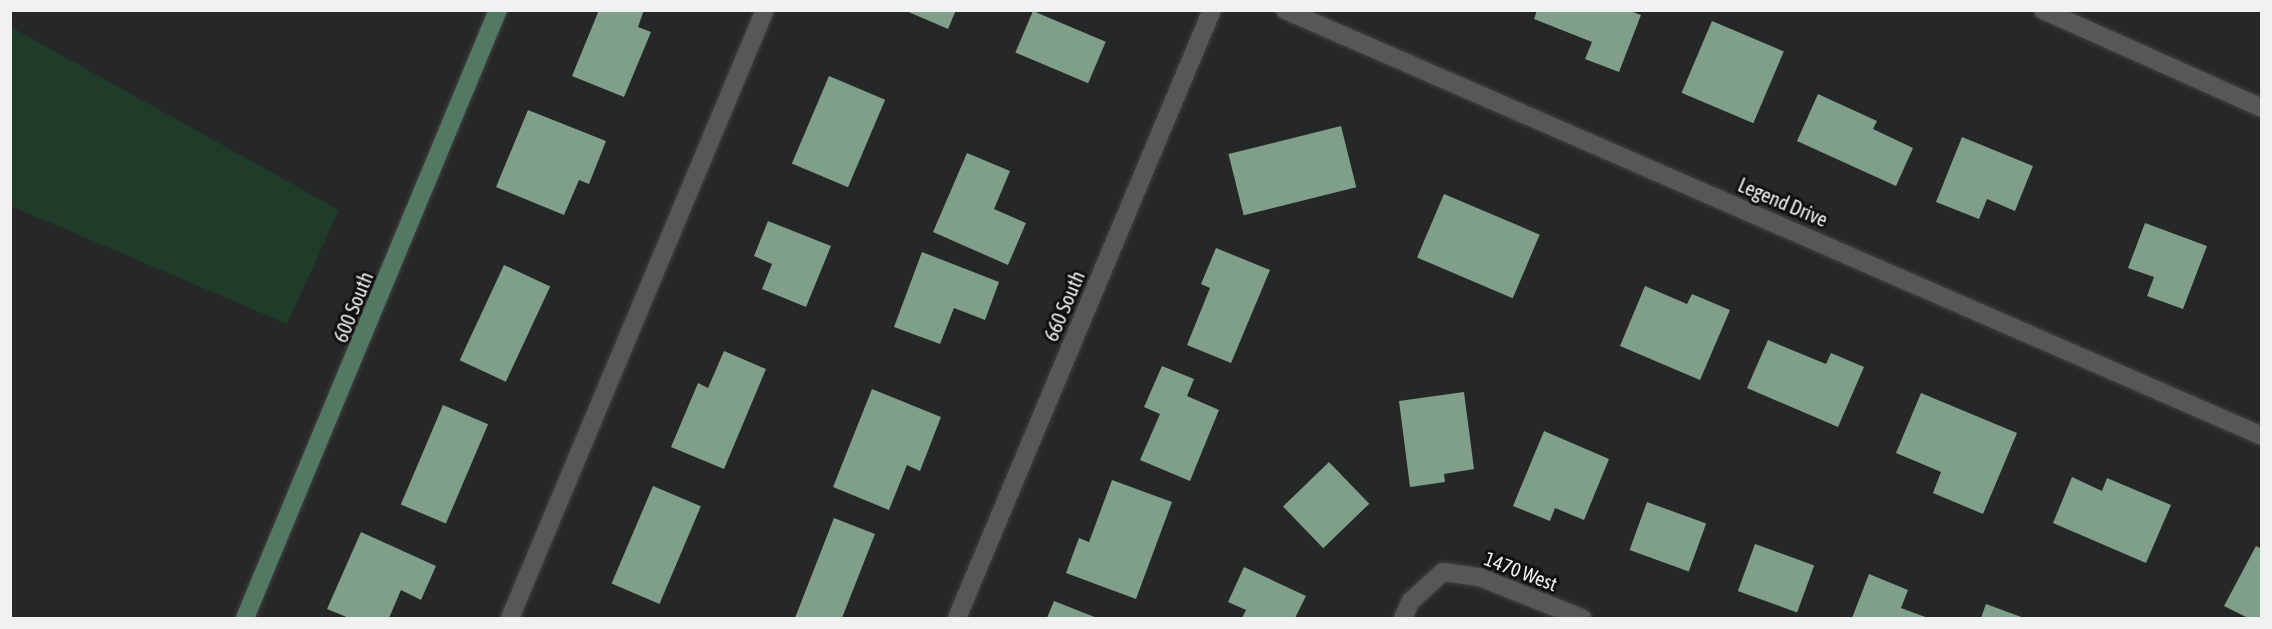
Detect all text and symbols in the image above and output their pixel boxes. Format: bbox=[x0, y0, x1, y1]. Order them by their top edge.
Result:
street label: Legend Drive bbox=[1735, 172, 1831, 232]
street label: 660 South bbox=[1039, 267, 1089, 345]
street label: 600 South bbox=[328, 268, 378, 346]
street label: 1470 West bbox=[1481, 546, 1561, 596]

